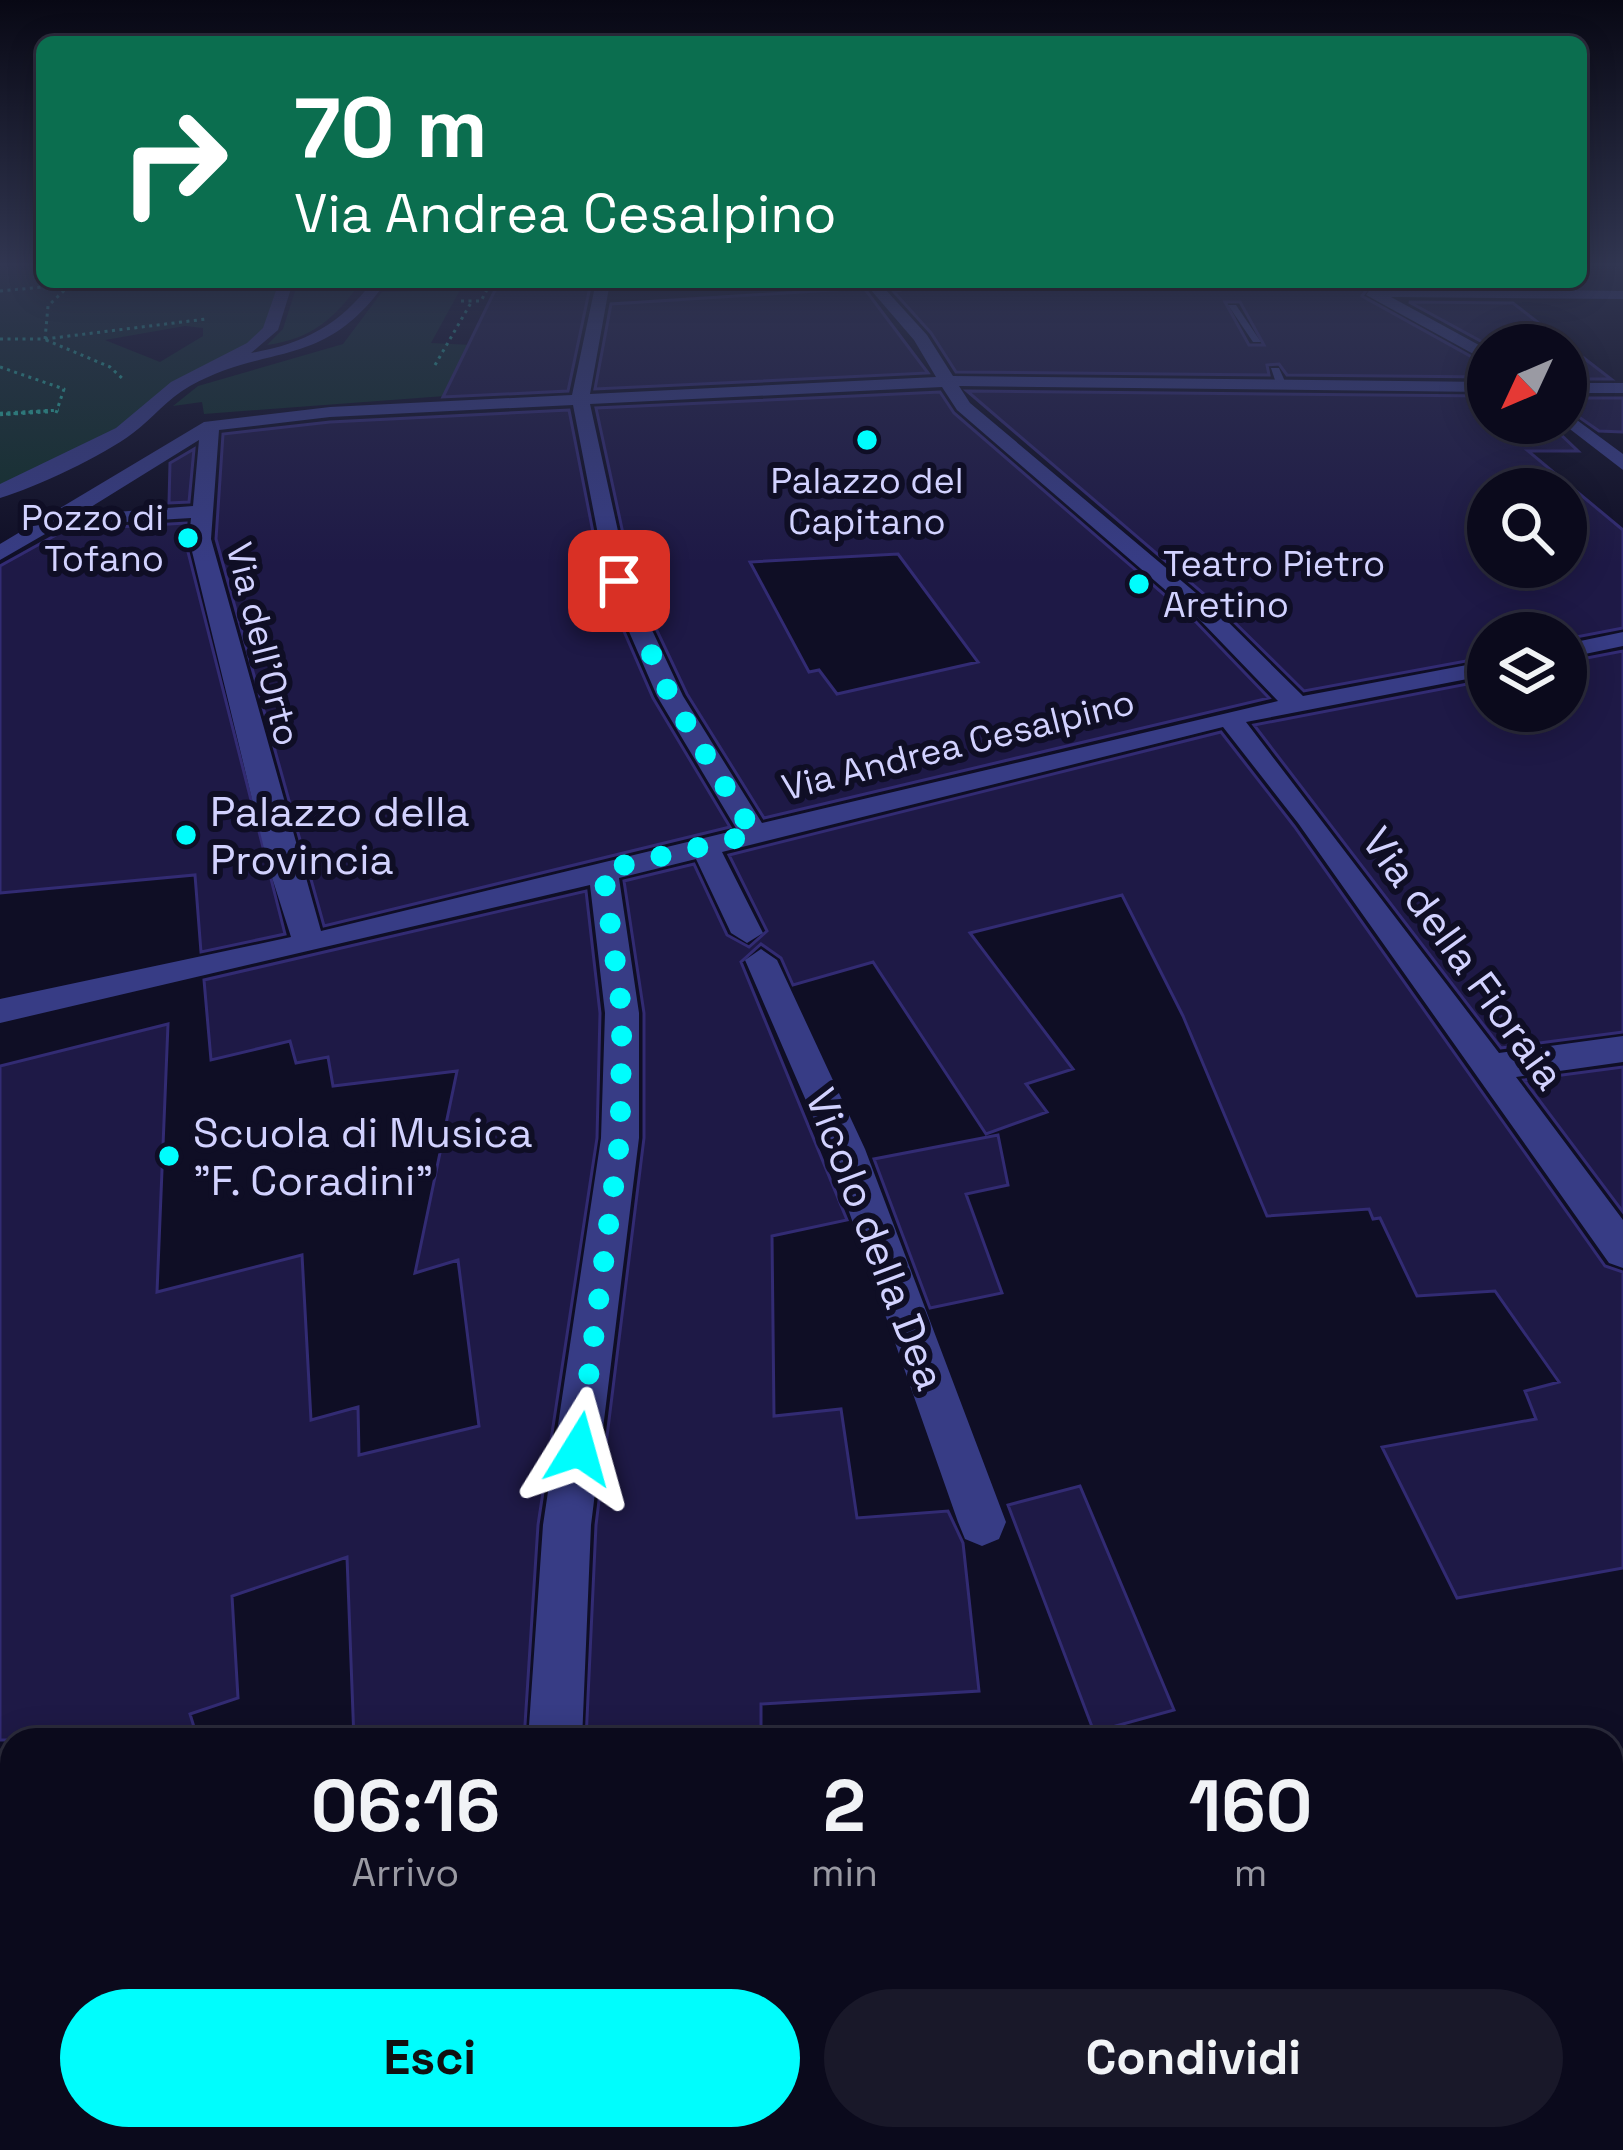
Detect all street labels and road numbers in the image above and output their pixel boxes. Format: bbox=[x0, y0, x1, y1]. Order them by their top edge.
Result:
street label: Via dell'Orto bbox=[216, 538, 310, 751]
street label: Via Andrea Cesalpino bbox=[777, 679, 1139, 811]
street label: Via della Fioraia bbox=[1351, 817, 1577, 1100]
street label: Vicolo della Dea bbox=[794, 1081, 957, 1397]

